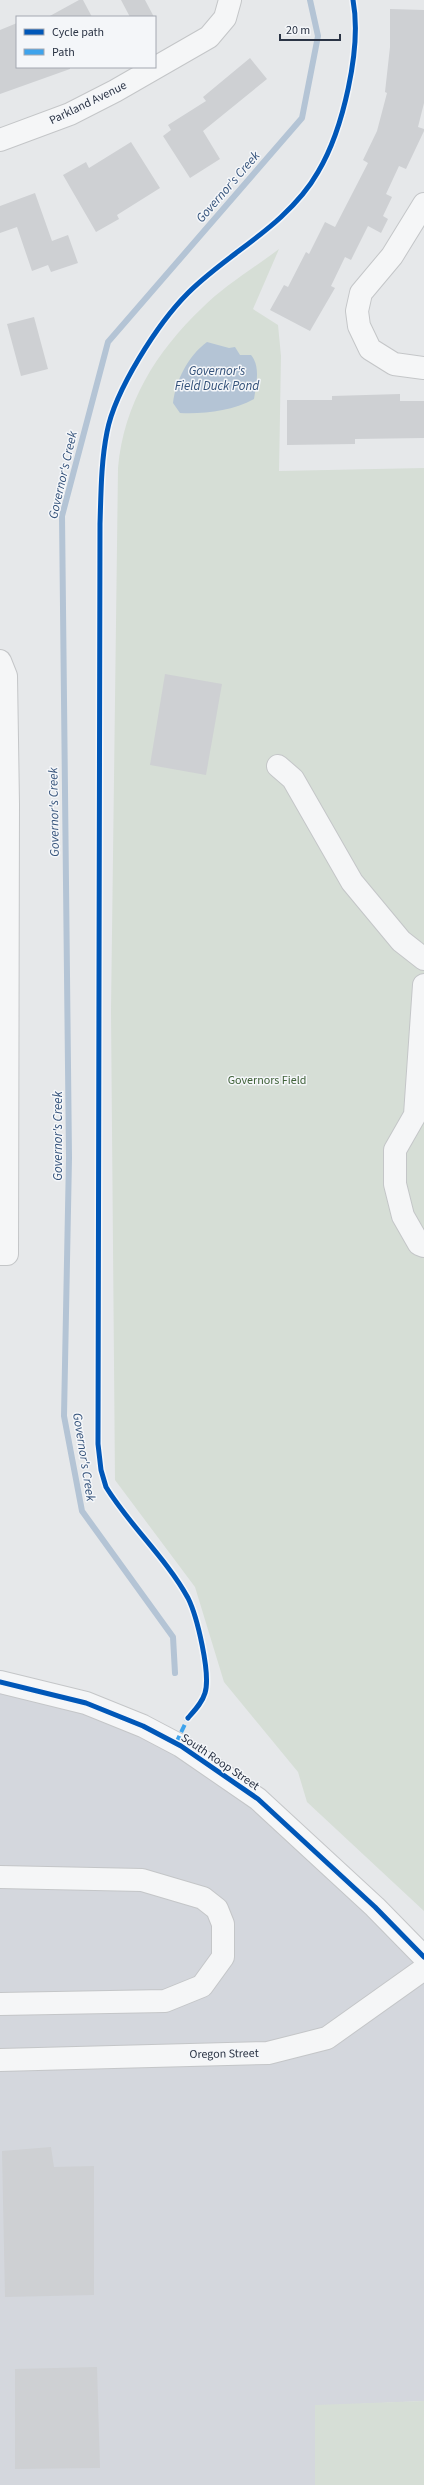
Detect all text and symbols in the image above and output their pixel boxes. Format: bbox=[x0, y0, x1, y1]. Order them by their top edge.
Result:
legend bbox=[16, 16, 156, 68]
scale bar bbox=[280, 16, 340, 42]
text: 20 m bbox=[286, 22, 310, 39]
text: Cycle path bbox=[52, 24, 104, 41]
text: Path bbox=[52, 44, 75, 61]
street label: Parkland Avenue bbox=[46, 77, 130, 129]
water label: Governor's Creek bbox=[192, 147, 265, 227]
water label: Governor's Field Duck Pond bbox=[175, 362, 260, 395]
water label: Governor's Creek bbox=[44, 429, 82, 521]
water label: Governor's Creek bbox=[44, 766, 64, 857]
park label: Governors Field bbox=[228, 1072, 306, 1089]
water label: Governor's Creek bbox=[49, 1090, 67, 1181]
water label: Governor's Creek bbox=[68, 1411, 100, 1503]
street label: South Roop Street bbox=[177, 1729, 263, 1795]
street label: Oregon Street bbox=[189, 2045, 259, 2063]

